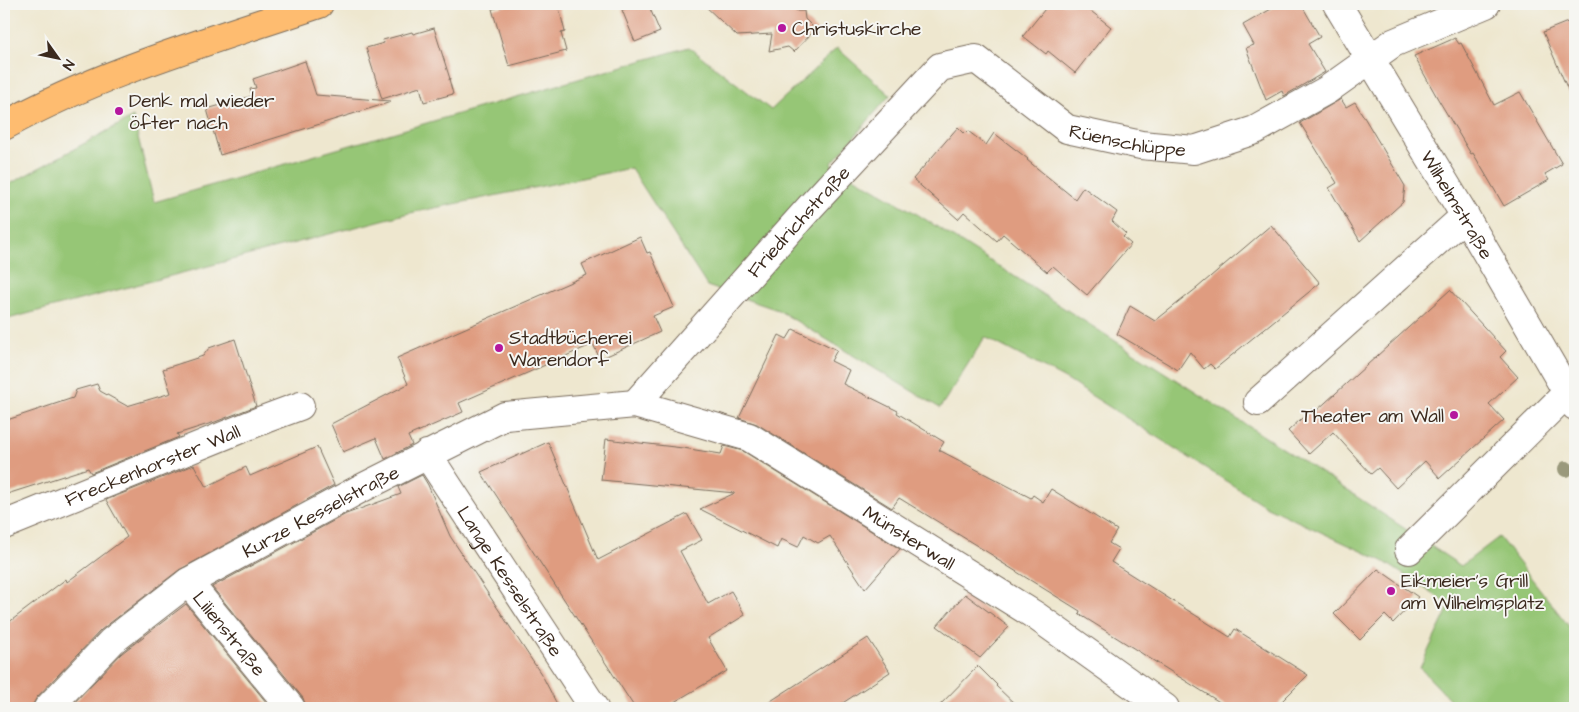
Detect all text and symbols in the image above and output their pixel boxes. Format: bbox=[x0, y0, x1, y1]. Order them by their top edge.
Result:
place label: Christuskirche bbox=[792, 16, 921, 43]
marker: Christuskirche bbox=[776, 22, 788, 34]
north arrow bbox=[32, 32, 82, 82]
text: N bbox=[57, 55, 79, 74]
place label: Denk mal wieder öfter nach bbox=[129, 88, 275, 137]
marker: Denk mal wieder öfter nach bbox=[113, 105, 125, 117]
street label: Rüenschlüppe bbox=[1066, 118, 1187, 164]
street label: Wilhelmstraße bbox=[1413, 146, 1499, 265]
street label: Friedrichstraße bbox=[741, 160, 857, 284]
place label: Stadtbücherei Warendorf bbox=[509, 325, 632, 374]
marker: Stadtbücherei Warendorf bbox=[493, 342, 505, 354]
place label: Theater am Wall bbox=[1301, 403, 1444, 430]
marker: Theater am Wall bbox=[1448, 409, 1460, 421]
street label: Freckenhorster Wall bbox=[61, 418, 245, 514]
street label: Kurze Kesselstraße bbox=[238, 459, 404, 565]
street label: Münsterwall bbox=[857, 499, 960, 577]
street label: Lange Kesselstraße bbox=[450, 501, 569, 663]
place label: Eikmeier's Grill am Wilhelmsplatz bbox=[1401, 568, 1545, 617]
marker: Eikmeier's Grill am Wilhelmsplatz bbox=[1385, 585, 1397, 597]
street label: Lilienstraße bbox=[186, 586, 272, 682]

